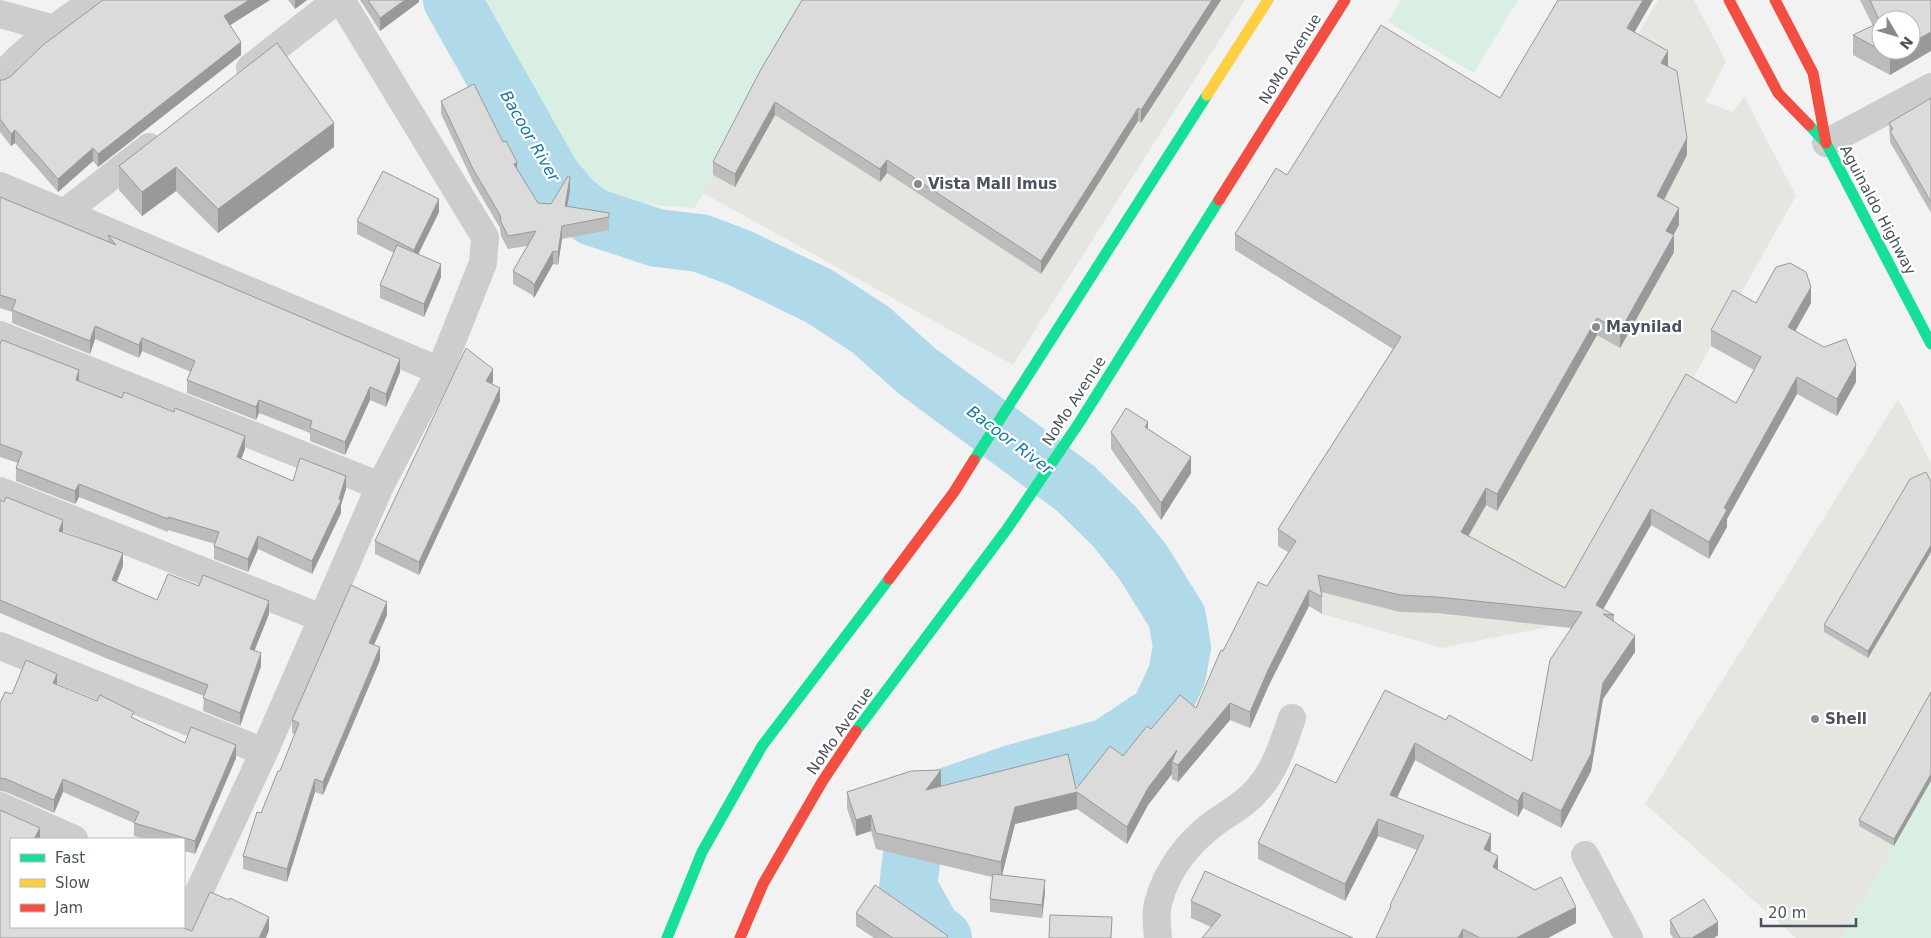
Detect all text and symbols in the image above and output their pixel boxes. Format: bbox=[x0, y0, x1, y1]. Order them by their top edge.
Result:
north arrow bbox=[1871, 10, 1921, 60]
street label: NoMo Avenue bbox=[1255, 11, 1325, 107]
text: N bbox=[1896, 33, 1916, 53]
water label: Bacoor River bbox=[496, 87, 565, 186]
street label: Aguinaldo Highway bbox=[1836, 142, 1920, 278]
place label: Vista Mall Imus bbox=[928, 175, 1057, 193]
marker: Vista Mall Imus bbox=[912, 178, 924, 190]
place label: Maynilad bbox=[1606, 318, 1682, 336]
marker: Maynilad bbox=[1590, 321, 1602, 333]
street label: NoMo Avenue bbox=[1038, 353, 1110, 449]
water label: Bacoor River bbox=[963, 402, 1058, 479]
street label: NoMo Avenue bbox=[803, 684, 877, 778]
place label: Shell bbox=[1825, 710, 1867, 728]
marker: Shell bbox=[1809, 713, 1821, 725]
legend bbox=[10, 838, 185, 928]
text: Fast bbox=[55, 849, 85, 867]
text: Slow bbox=[55, 874, 90, 892]
scale bar bbox=[1761, 896, 1856, 928]
text: Jam bbox=[54, 899, 83, 917]
text: 20 m bbox=[1768, 904, 1806, 922]

